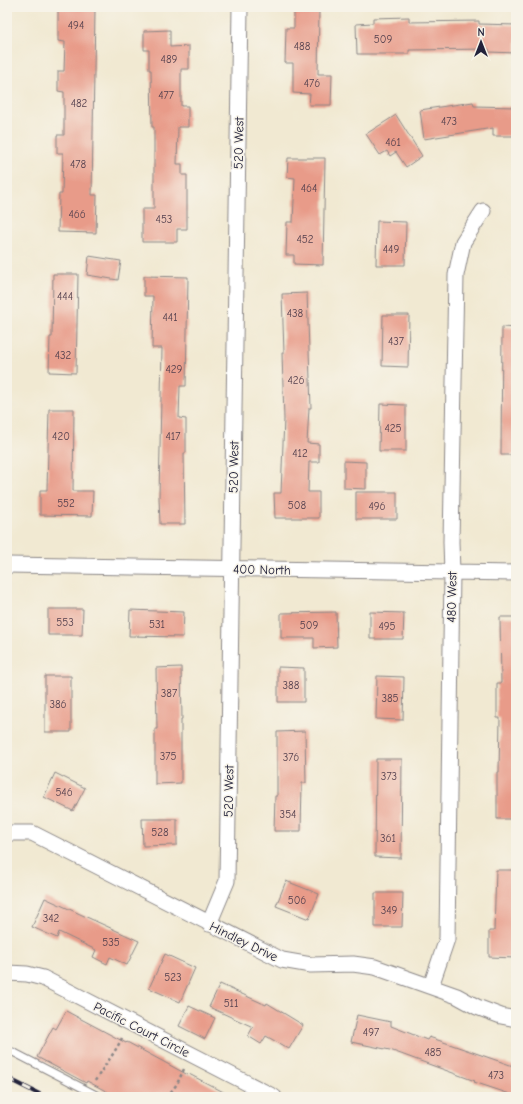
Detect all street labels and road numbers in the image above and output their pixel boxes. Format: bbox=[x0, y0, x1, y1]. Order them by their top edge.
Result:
street label: 520 West bbox=[231, 116, 246, 169]
street label: 520 West bbox=[226, 440, 241, 493]
street label: 400 North bbox=[233, 561, 291, 578]
street label: 480 West bbox=[444, 570, 459, 623]
street label: 520 West bbox=[221, 764, 236, 817]
street label: Hindley Drive bbox=[207, 919, 281, 965]
street label: Pacific Court Circle bbox=[91, 999, 193, 1060]

